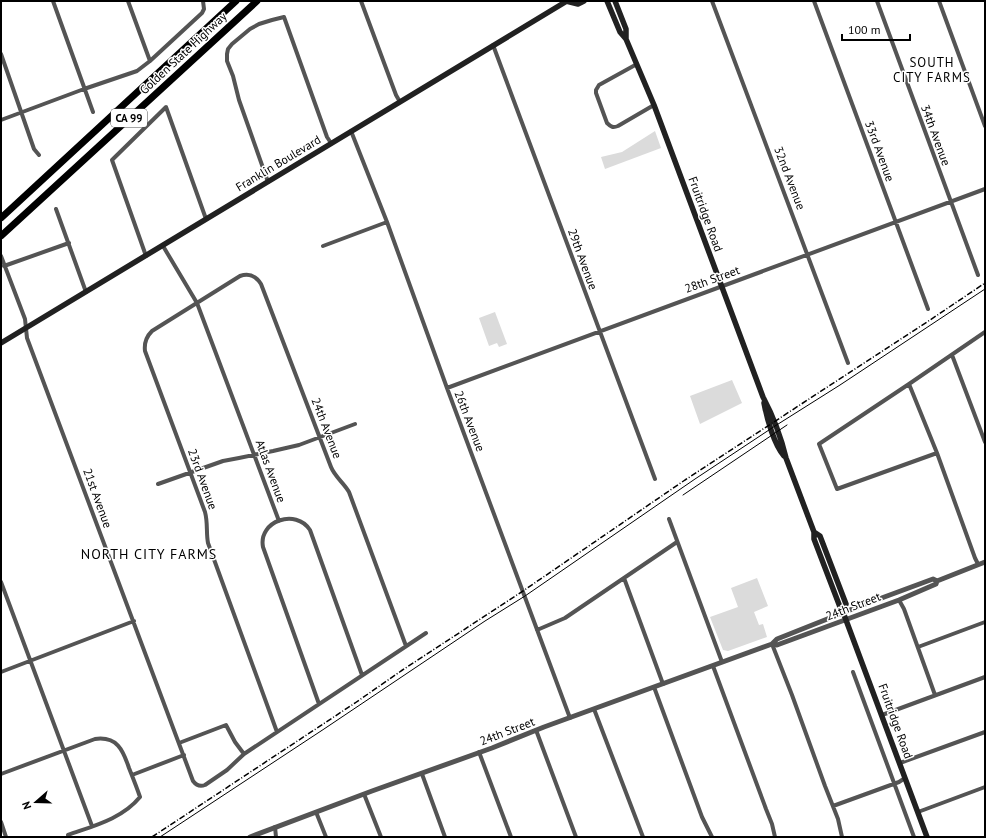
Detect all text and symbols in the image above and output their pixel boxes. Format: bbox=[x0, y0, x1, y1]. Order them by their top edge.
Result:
street label: Golden State Highway bbox=[136, 8, 230, 97]
scale bar bbox=[842, 16, 910, 42]
text: 100 m bbox=[848, 22, 881, 37]
district label: SOUTH CITY FARMS bbox=[893, 54, 971, 86]
street label: 34th Avenue bbox=[918, 102, 954, 168]
road number: CA 99 bbox=[111, 109, 147, 127]
street label: 33rd Avenue bbox=[862, 118, 898, 184]
street label: Franklin Boulevard bbox=[233, 132, 323, 194]
street label: 32nd Avenue bbox=[771, 144, 809, 212]
street label: Fruitridge Road bbox=[685, 174, 727, 254]
street label: 29th Avenue bbox=[565, 226, 601, 292]
street label: 28th Street bbox=[682, 262, 742, 296]
street label: 26th Avenue bbox=[452, 388, 488, 454]
street label: 24th Avenue bbox=[309, 395, 345, 461]
street label: Atlas Avenue bbox=[253, 438, 289, 504]
street label: 23rd Avenue bbox=[185, 446, 221, 512]
street label: 21st Avenue bbox=[80, 466, 116, 530]
district label: NORTH CITY FARMS bbox=[81, 545, 217, 563]
street label: 24th Street bbox=[823, 589, 883, 623]
street label: Fruitridge Road bbox=[875, 681, 917, 761]
street label: 24th Street bbox=[477, 714, 537, 748]
north arrow bbox=[16, 782, 56, 822]
text: N bbox=[19, 800, 34, 811]

